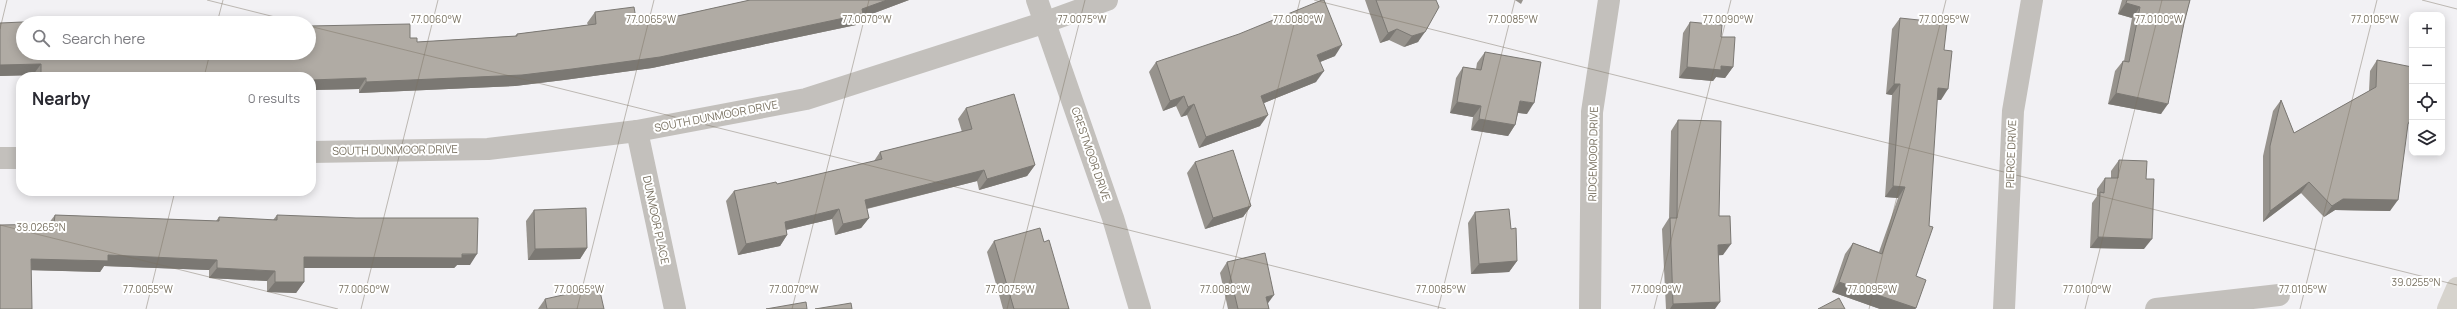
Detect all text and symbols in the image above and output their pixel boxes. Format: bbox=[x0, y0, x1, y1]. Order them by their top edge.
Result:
text: 77.0060°W bbox=[411, 12, 462, 26]
text: 77.0065°W bbox=[626, 12, 677, 26]
text: 77.0070°W bbox=[842, 12, 892, 26]
text: 77.0075°W bbox=[1057, 12, 1107, 26]
text: 77.0080°W bbox=[1273, 12, 1324, 26]
text: 77.0085°W bbox=[1488, 12, 1539, 26]
text: 77.0090°W bbox=[1703, 12, 1754, 26]
text: 77.0095°W bbox=[1919, 12, 1970, 26]
text: 77.0100°W bbox=[2135, 12, 2184, 26]
text: 77.0105°W bbox=[2351, 12, 2400, 26]
map controls bbox=[2409, 12, 2445, 156]
button: + bbox=[2409, 12, 2445, 48]
search box bbox=[16, 16, 316, 60]
icon: search bbox=[30, 27, 52, 49]
text: Search here bbox=[62, 28, 145, 49]
button: − bbox=[2409, 48, 2445, 84]
button: locate bbox=[2409, 84, 2445, 120]
text: Nearby bbox=[32, 87, 90, 110]
text: 0 results bbox=[248, 89, 300, 107]
street label: SOUTH DUNMOOR DRIVE bbox=[653, 96, 779, 135]
street label: CRESTMOOR DRIVE bbox=[1068, 105, 1115, 203]
street label: RIDGEMOOR DRIVE bbox=[1584, 106, 1601, 202]
street label: PIERCE DRIVE bbox=[2002, 120, 2019, 188]
button: layers bbox=[2409, 120, 2445, 156]
street label: SOUTH DUNMOOR DRIVE bbox=[332, 141, 458, 158]
street label: DUNMOOR PLACE bbox=[640, 174, 673, 266]
text: 39.0265°N bbox=[16, 220, 66, 234]
text: 39.0255°N bbox=[2392, 275, 2441, 289]
text: 77.0055°W bbox=[123, 282, 174, 296]
text: 77.0060°W bbox=[339, 282, 390, 296]
text: 77.0065°W bbox=[554, 282, 605, 296]
text: 77.0070°W bbox=[769, 282, 819, 296]
text: 77.0075°W bbox=[985, 282, 1035, 296]
text: 77.0080°W bbox=[1200, 282, 1251, 296]
text: 77.0085°W bbox=[1416, 282, 1467, 296]
text: 77.0090°W bbox=[1631, 282, 1682, 296]
text: 77.0095°W bbox=[1847, 282, 1898, 296]
text: 77.0100°W bbox=[2063, 282, 2112, 296]
text: 77.0105°W bbox=[2279, 282, 2328, 296]

